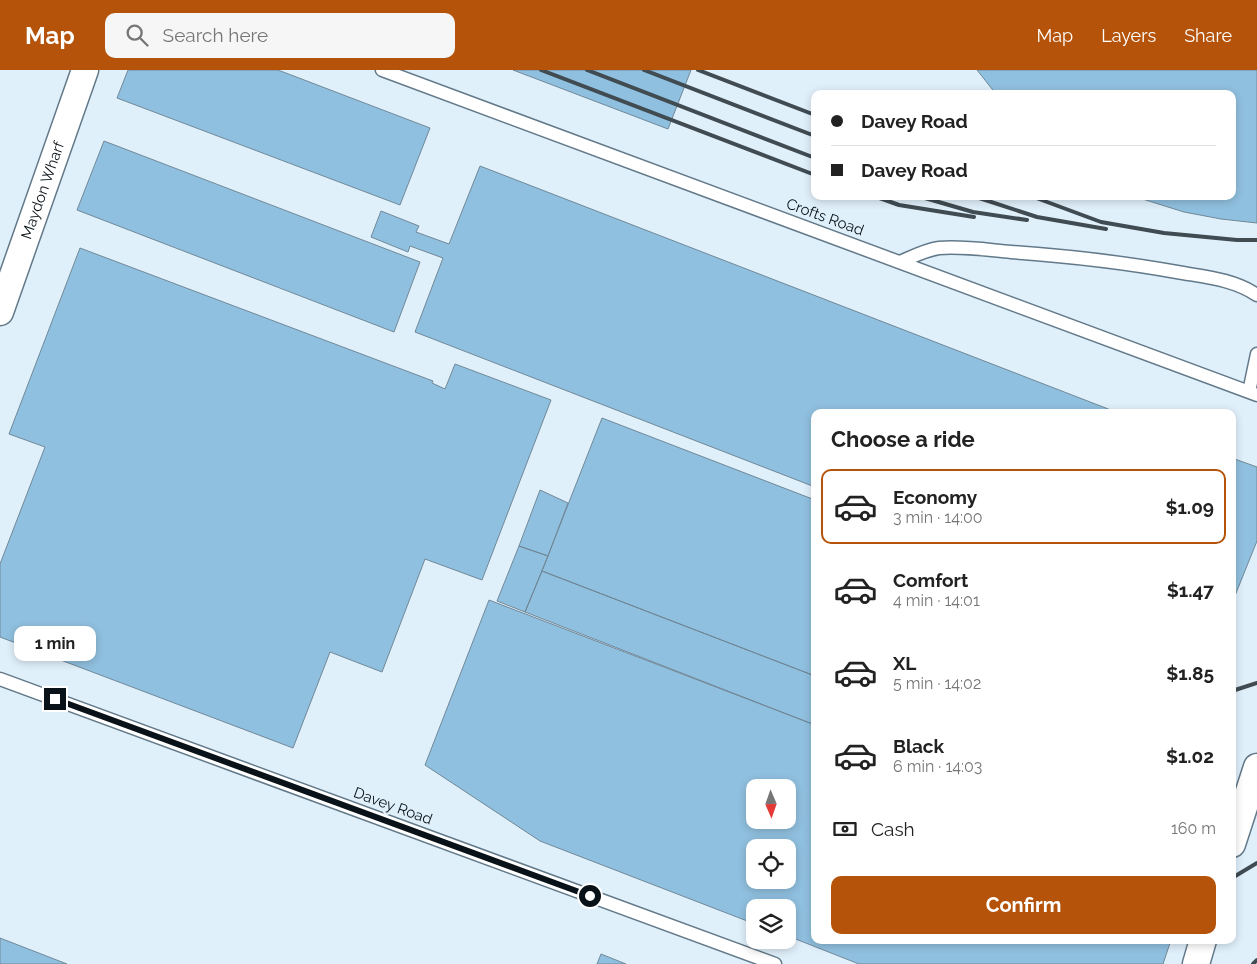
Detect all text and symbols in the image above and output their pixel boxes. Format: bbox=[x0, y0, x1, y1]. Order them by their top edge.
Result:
search box bbox=[105, 13, 455, 58]
text: Map bbox=[25, 21, 75, 50]
icon: search bbox=[123, 21, 151, 49]
text: Search here bbox=[163, 24, 268, 46]
text: Map bbox=[1037, 25, 1073, 46]
text: Layers bbox=[1101, 25, 1156, 46]
text: Share bbox=[1184, 25, 1232, 46]
text: Davey Road bbox=[861, 110, 968, 132]
street label: Maydon Wharf bbox=[17, 138, 69, 241]
text: Davey Road bbox=[861, 159, 968, 181]
street label: Crofts Road bbox=[784, 195, 866, 239]
text: Choose a ride bbox=[831, 426, 975, 452]
icon: car bbox=[833, 484, 878, 529]
text: Economy bbox=[893, 486, 977, 508]
text: $1.09 bbox=[1165, 496, 1214, 518]
text: 3 min · 14:00 bbox=[893, 508, 983, 527]
icon: car bbox=[833, 567, 878, 612]
text: Comfort bbox=[893, 569, 968, 591]
text: $1.47 bbox=[1167, 579, 1214, 601]
text: 4 min · 14:01 bbox=[893, 591, 980, 610]
callout: 1 min bbox=[14, 626, 96, 662]
text: 1 min bbox=[35, 634, 75, 653]
icon: car bbox=[833, 650, 878, 695]
text: XL bbox=[893, 652, 916, 674]
text: $1.85 bbox=[1166, 662, 1214, 684]
text: 5 min · 14:02 bbox=[893, 674, 981, 693]
route end bbox=[44, 688, 66, 710]
icon: car bbox=[833, 733, 878, 778]
text: Black bbox=[893, 735, 944, 757]
text: $1.02 bbox=[1166, 745, 1214, 767]
text: 6 min · 14:03 bbox=[893, 757, 982, 776]
north arrow bbox=[746, 779, 796, 829]
map controls bbox=[746, 779, 796, 949]
street label: Davey Road bbox=[351, 783, 435, 829]
icon: cash bbox=[831, 815, 859, 843]
text: Cash bbox=[871, 818, 915, 840]
text: 160 m bbox=[1171, 819, 1216, 838]
button: locate bbox=[746, 839, 796, 889]
button: Confirm bbox=[831, 876, 1216, 934]
route start bbox=[579, 885, 601, 907]
button: layers bbox=[746, 899, 796, 949]

